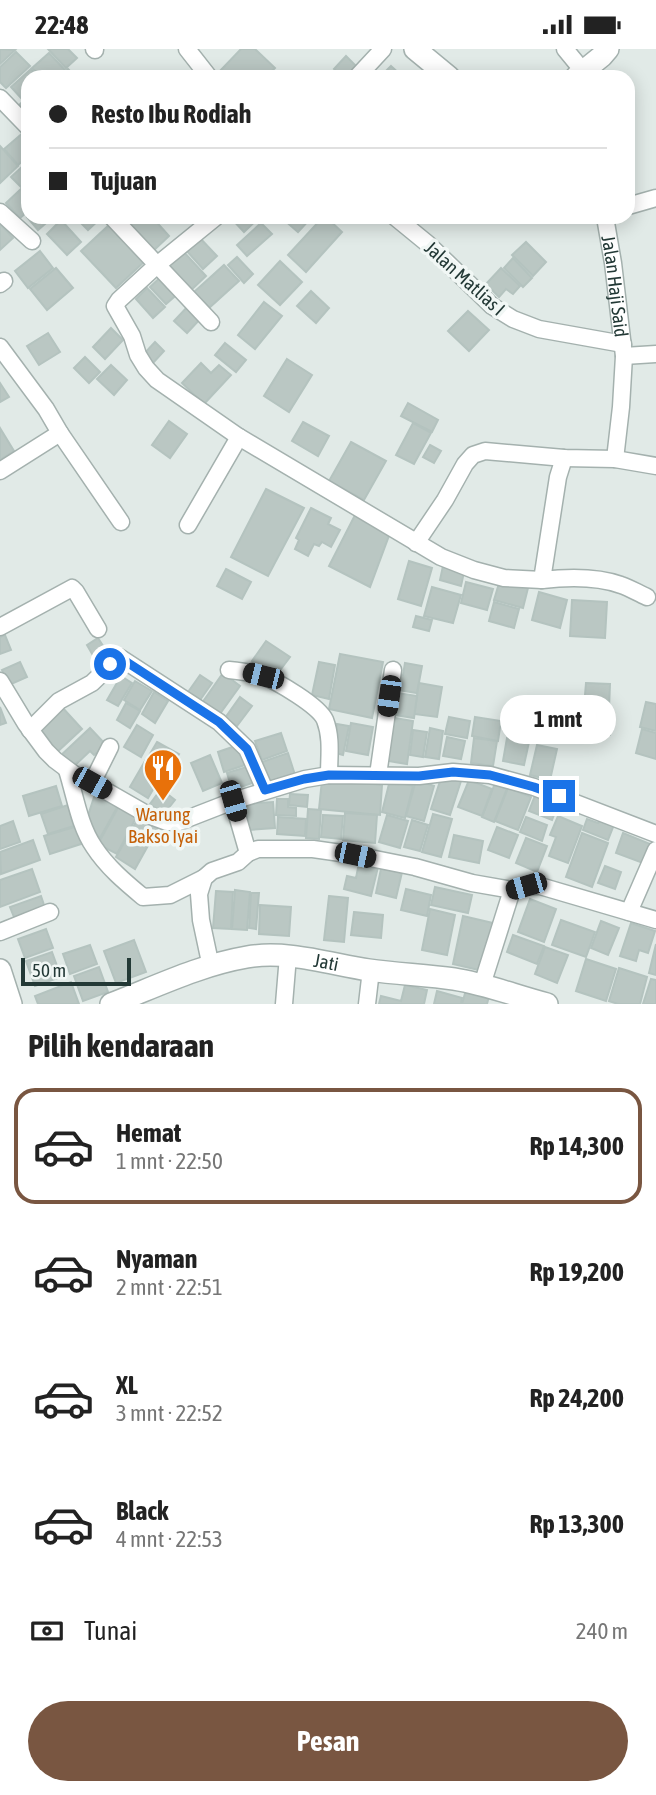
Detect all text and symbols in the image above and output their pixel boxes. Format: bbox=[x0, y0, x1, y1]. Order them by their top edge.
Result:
text: 22:48 bbox=[35, 10, 89, 40]
text: Resto Ibu Rodiah bbox=[91, 99, 251, 129]
text: Tujuan bbox=[91, 166, 157, 196]
street label: Jalan Haji Said bbox=[597, 234, 633, 338]
street label: Jalan Matlias I bbox=[420, 236, 510, 320]
route start bbox=[94, 648, 126, 680]
car bbox=[241, 661, 286, 691]
car bbox=[376, 674, 403, 718]
callout: 1 mnt bbox=[501, 695, 617, 743]
text: 1 mnt bbox=[534, 706, 582, 732]
restaurant icon: Warung Bakso Iyai bbox=[142, 747, 184, 802]
car bbox=[69, 764, 116, 802]
car bbox=[218, 778, 249, 824]
route end bbox=[543, 780, 575, 812]
place label: Warung Bakso Iyai bbox=[128, 803, 198, 847]
car bbox=[333, 840, 378, 870]
car bbox=[503, 870, 550, 902]
street label: Jati bbox=[312, 949, 341, 975]
scale bar bbox=[21, 955, 131, 987]
text: 50 m bbox=[32, 959, 66, 981]
text: Pilih kendaraan bbox=[28, 1027, 214, 1064]
icon: car bbox=[32, 1115, 95, 1178]
text: Hemat bbox=[116, 1118, 181, 1148]
text: Rp 14,300 bbox=[529, 1131, 624, 1161]
text: 1 mnt · 22:50 bbox=[116, 1148, 223, 1174]
icon: car bbox=[32, 1241, 95, 1304]
text: Nyaman bbox=[116, 1244, 197, 1274]
text: Rp 19,200 bbox=[529, 1257, 624, 1287]
text: 2 mnt · 22:51 bbox=[116, 1274, 223, 1300]
icon: car bbox=[32, 1367, 95, 1430]
text: XL bbox=[116, 1370, 138, 1400]
text: Rp 24,200 bbox=[529, 1383, 624, 1413]
text: 3 mnt · 22:52 bbox=[116, 1400, 223, 1426]
icon: car bbox=[32, 1493, 95, 1556]
text: Black bbox=[116, 1496, 168, 1526]
text: Rp 13,300 bbox=[529, 1509, 624, 1539]
text: 4 mnt · 22:53 bbox=[116, 1526, 223, 1552]
icon: cash bbox=[28, 1612, 66, 1650]
text: Tunai bbox=[84, 1616, 137, 1646]
text: 240 m bbox=[576, 1618, 628, 1644]
button: Pesan bbox=[28, 1701, 628, 1781]

